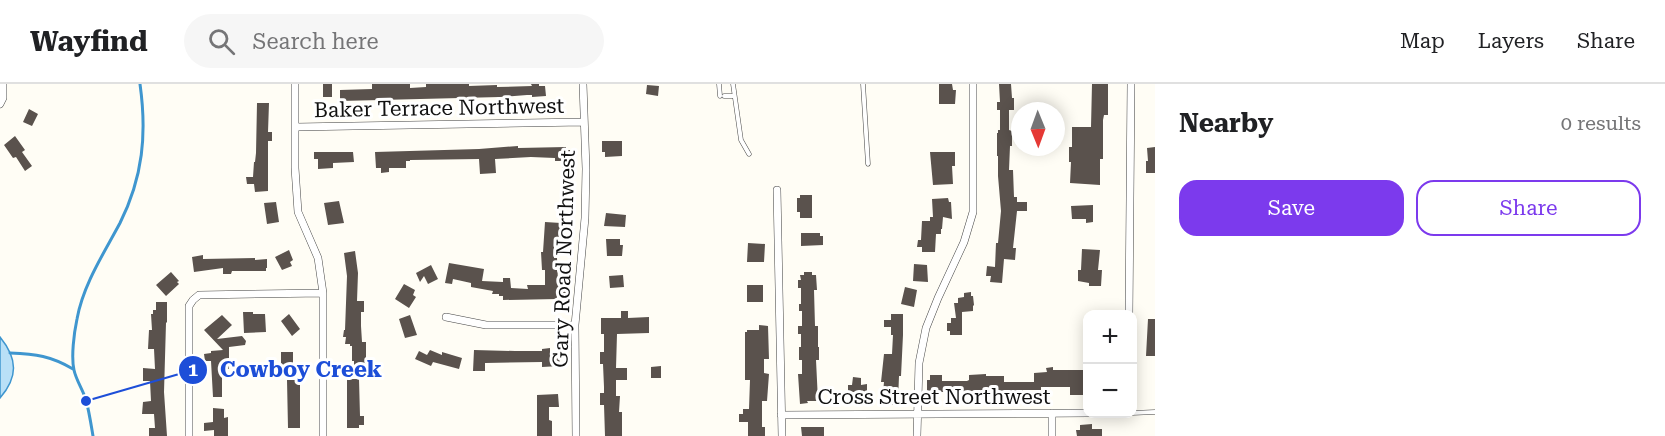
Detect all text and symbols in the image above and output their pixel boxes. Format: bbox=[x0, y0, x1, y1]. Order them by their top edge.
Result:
search box bbox=[184, 14, 604, 68]
text: Wayfind bbox=[30, 25, 148, 58]
icon: search bbox=[205, 25, 238, 58]
text: Search here bbox=[253, 29, 379, 54]
text: Map bbox=[1400, 29, 1445, 53]
text: Layers bbox=[1478, 29, 1544, 53]
text: Share bbox=[1577, 29, 1635, 53]
street label: Baker Terrace Northwest bbox=[314, 94, 565, 122]
north arrow bbox=[1011, 102, 1065, 156]
text: Nearby bbox=[1179, 108, 1273, 138]
text: 0 results bbox=[1561, 111, 1641, 135]
street label: Gary Road Northwest bbox=[548, 150, 580, 368]
button: Save bbox=[1179, 180, 1404, 236]
button: Share bbox=[1416, 180, 1641, 236]
map controls bbox=[1083, 310, 1137, 418]
button: + bbox=[1083, 310, 1137, 364]
callout: Cowboy Creek bbox=[178, 350, 394, 390]
text: Cowboy Creek bbox=[220, 357, 382, 382]
text: 1 bbox=[188, 359, 198, 380]
button: − bbox=[1083, 364, 1137, 418]
street label: Cross Street Northwest bbox=[817, 385, 1051, 409]

